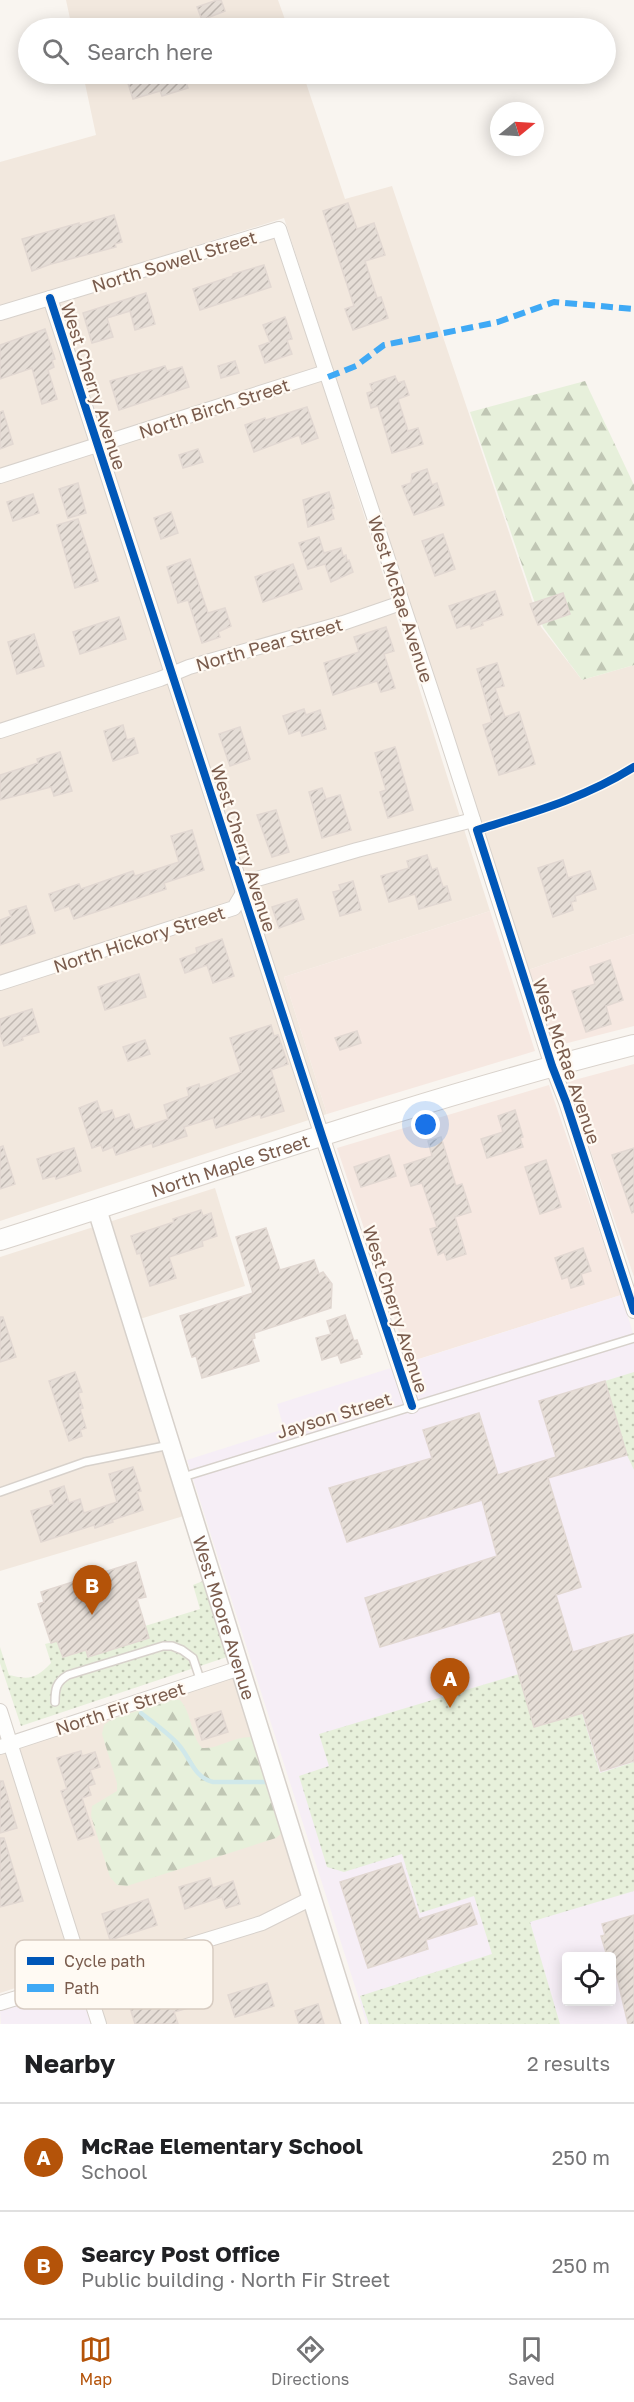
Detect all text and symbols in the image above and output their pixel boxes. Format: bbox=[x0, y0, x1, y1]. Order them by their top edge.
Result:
search box bbox=[18, 18, 616, 84]
icon: search bbox=[39, 35, 72, 68]
text: Search here bbox=[87, 38, 213, 65]
north arrow bbox=[490, 102, 544, 156]
street label: North Sowell Street bbox=[89, 225, 259, 297]
street label: West Cherry Avenue bbox=[57, 300, 131, 472]
street label: North Birch Street bbox=[136, 373, 292, 443]
street label: West McRae Avenue bbox=[364, 513, 438, 685]
street label: North Pear Street bbox=[193, 613, 345, 675]
street label: West Cherry Avenue bbox=[207, 762, 281, 934]
street label: North Hickory Street bbox=[50, 901, 228, 977]
street label: West McRae Avenue bbox=[528, 975, 606, 1147]
your location bbox=[411, 1110, 440, 1139]
street label: North Maple Street bbox=[148, 1129, 312, 1201]
street label: West Cherry Avenue bbox=[359, 1223, 433, 1395]
street label: Jayson Street bbox=[274, 1387, 394, 1443]
street label: West Moore Avenue bbox=[188, 1533, 260, 1702]
pin: B bbox=[72, 1566, 112, 1615]
pin: A bbox=[430, 1658, 470, 1708]
street label: North Fir Street bbox=[52, 1677, 188, 1739]
legend bbox=[15, 1940, 213, 2009]
text: Cycle path bbox=[64, 1951, 145, 1971]
map controls bbox=[562, 1952, 616, 2006]
button: locate bbox=[562, 1952, 616, 2006]
text: Path bbox=[64, 1978, 99, 1998]
text: Nearby bbox=[24, 2048, 115, 2079]
text: 2 results bbox=[527, 2051, 610, 2075]
text: McRae Elementary School bbox=[81, 2132, 363, 2159]
text: A bbox=[36, 2145, 51, 2169]
text: 250 m bbox=[552, 2145, 610, 2169]
text: School bbox=[81, 2159, 147, 2183]
text: Searcy Post Office bbox=[81, 2240, 280, 2267]
text: B bbox=[36, 2253, 51, 2277]
text: 250 m bbox=[552, 2253, 610, 2277]
text: Public building · North Fir Street bbox=[81, 2267, 390, 2291]
tab: Map bbox=[79, 2333, 112, 2389]
tab: Directions bbox=[271, 2333, 349, 2389]
tab: Saved bbox=[508, 2333, 555, 2389]

